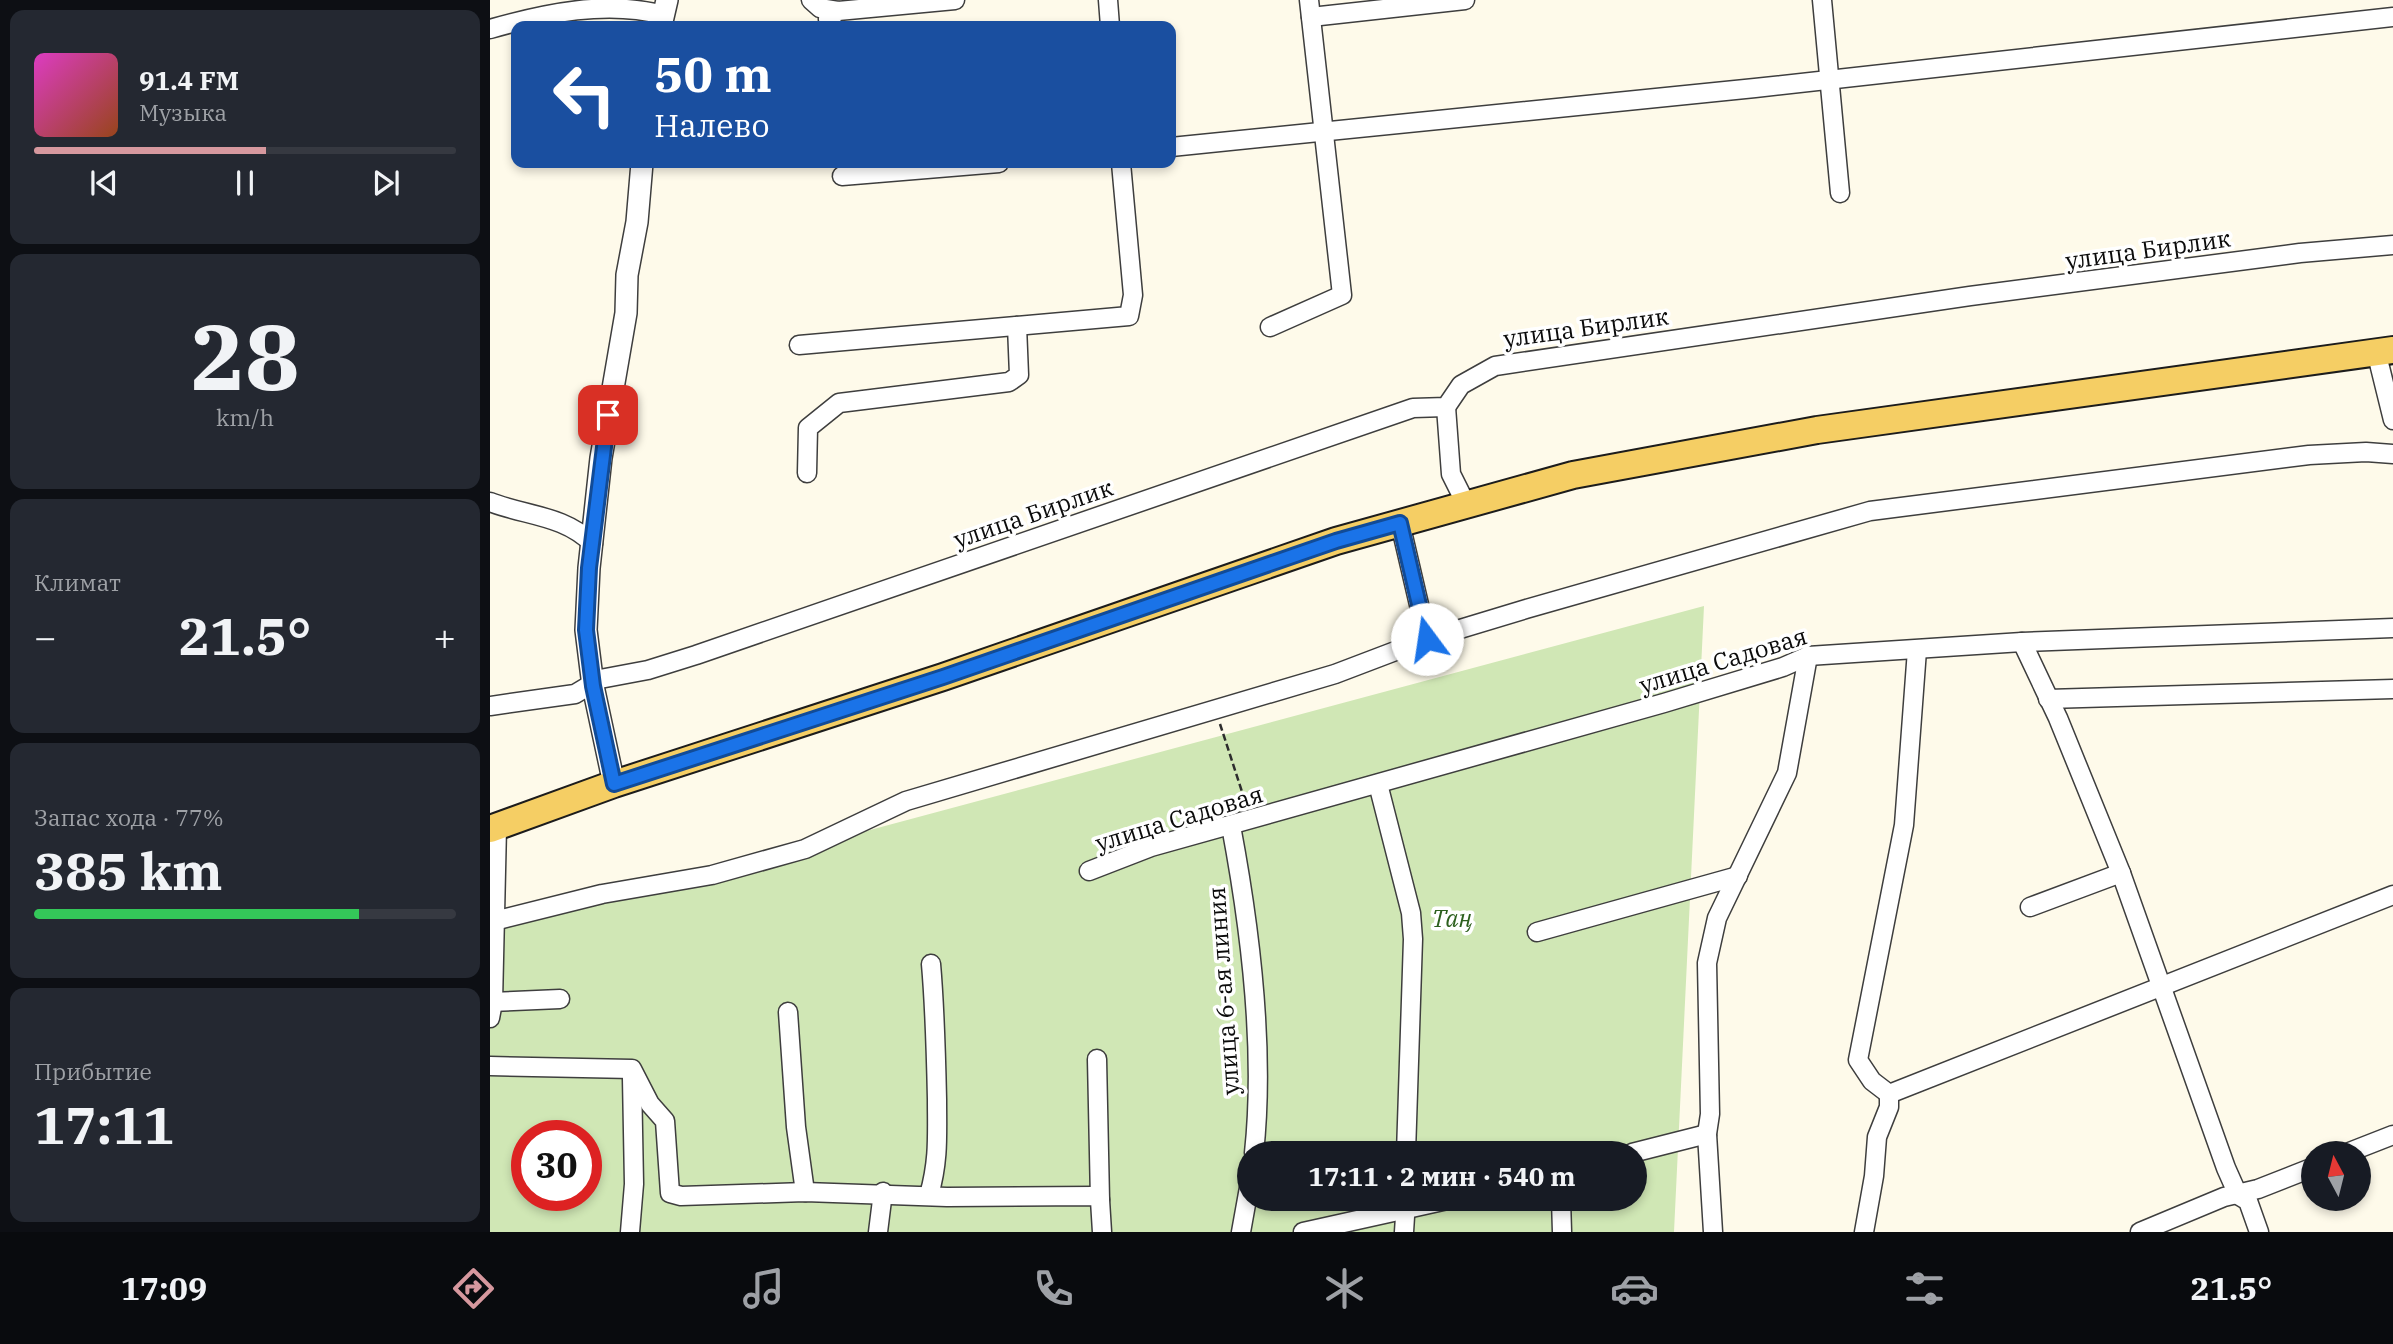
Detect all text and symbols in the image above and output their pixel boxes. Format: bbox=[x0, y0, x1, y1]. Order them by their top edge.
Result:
text: 50 m bbox=[654, 42, 772, 105]
icon: left bbox=[539, 49, 630, 140]
text: 91.4 FM bbox=[139, 63, 239, 97]
text: Музыка bbox=[139, 97, 227, 127]
text: Налево bbox=[654, 104, 770, 146]
icon: previous bbox=[85, 164, 123, 202]
icon: pause bbox=[226, 164, 264, 202]
icon: next bbox=[367, 164, 405, 202]
street label: улица Бирлик bbox=[2063, 222, 2233, 276]
text: 28 bbox=[190, 297, 300, 415]
street label: улица Бирлик bbox=[1501, 300, 1671, 354]
pin bbox=[578, 385, 638, 445]
icon: arrive bbox=[589, 396, 627, 434]
text: km/h bbox=[216, 402, 274, 432]
street label: улица Бирлик bbox=[949, 471, 1117, 555]
text: Климат bbox=[34, 567, 121, 597]
text: 21.5° bbox=[179, 602, 311, 669]
position arrow bbox=[1390, 602, 1464, 676]
text: − bbox=[34, 612, 57, 661]
text: + bbox=[433, 612, 456, 661]
street label: улица Садовая bbox=[1635, 619, 1811, 701]
street label: улица Садовая bbox=[1091, 777, 1267, 859]
text: Запас хода · 77% bbox=[34, 802, 224, 832]
text: 385 km bbox=[34, 837, 223, 904]
street label: улица 6-ая линия bbox=[1200, 886, 1246, 1096]
park label: Таң bbox=[1432, 902, 1473, 934]
text: Прибытие bbox=[34, 1056, 152, 1086]
text: 17:11 bbox=[34, 1091, 175, 1158]
speed limit sign: 30 bbox=[511, 1120, 602, 1211]
north arrow bbox=[2301, 1141, 2371, 1211]
map controls bbox=[2301, 1141, 2371, 1211]
text: 17:11 · 2 мин · 540 m bbox=[1308, 1159, 1576, 1193]
icon: directions bbox=[449, 1264, 498, 1313]
icon: music bbox=[739, 1264, 788, 1313]
icon: phone bbox=[1029, 1264, 1078, 1313]
icon: climate bbox=[1320, 1264, 1369, 1313]
icon: car bbox=[1610, 1264, 1659, 1313]
icon: filters bbox=[1900, 1264, 1949, 1313]
text: 17:09 bbox=[121, 1267, 207, 1309]
text: 21.5° bbox=[2191, 1267, 2272, 1309]

